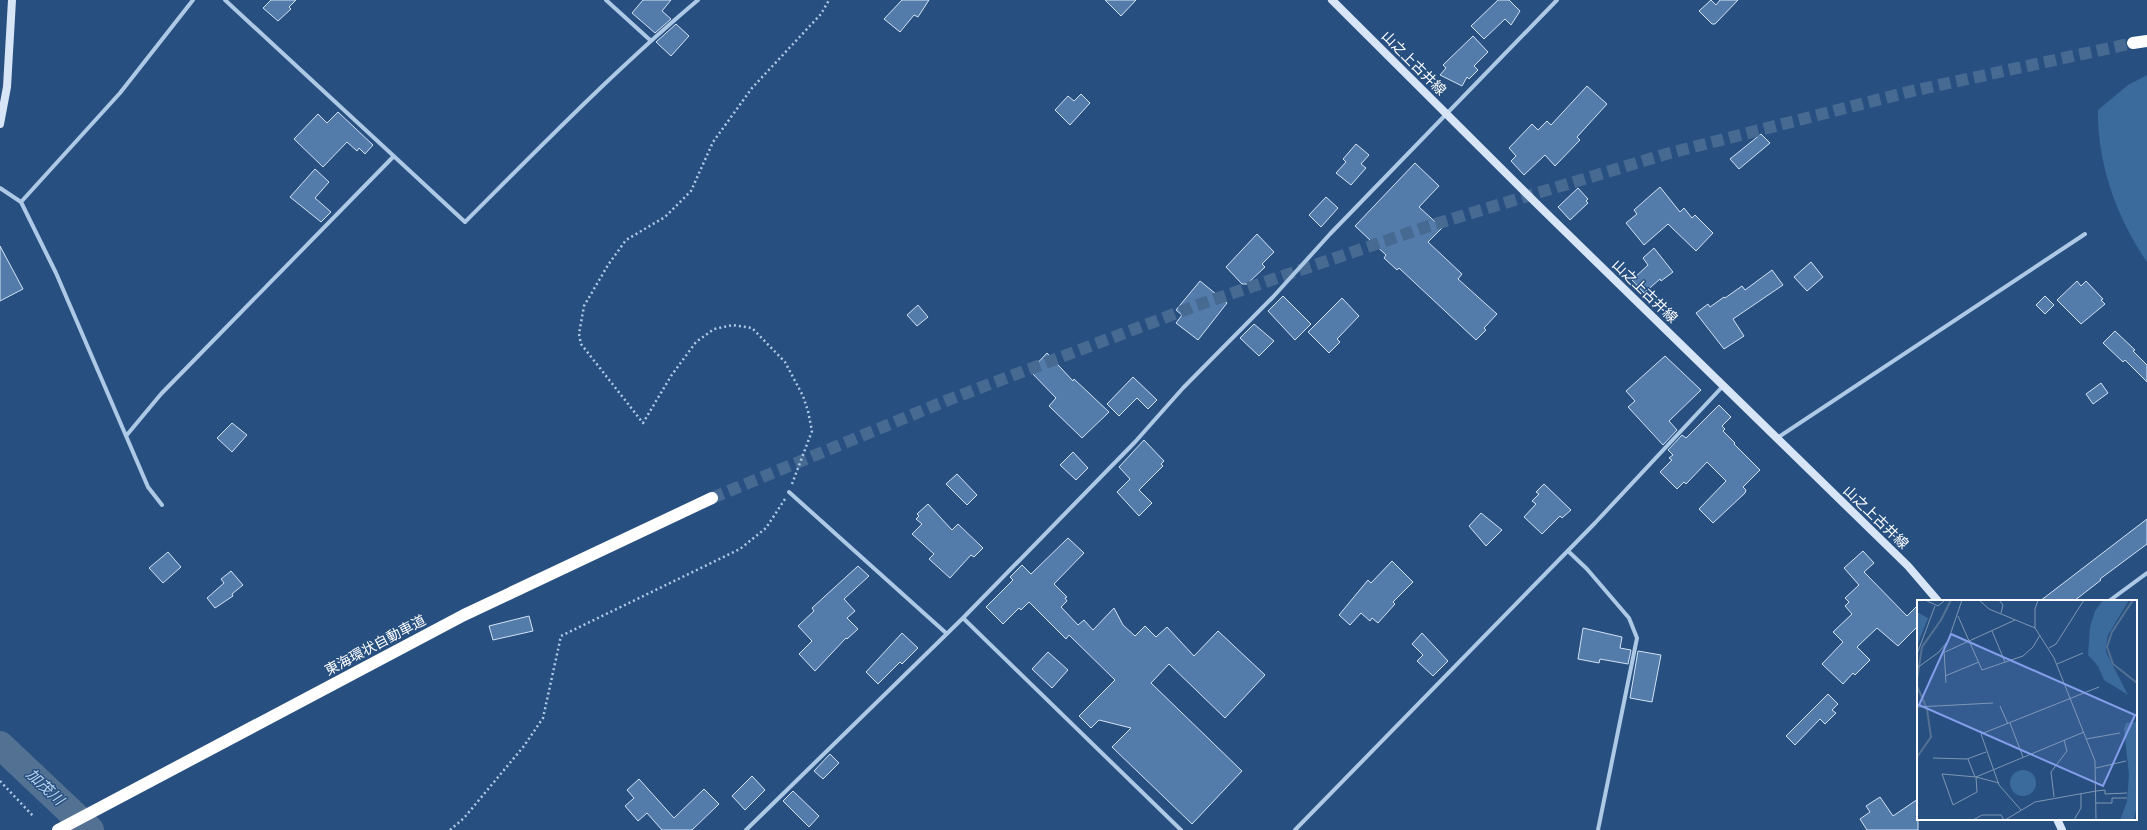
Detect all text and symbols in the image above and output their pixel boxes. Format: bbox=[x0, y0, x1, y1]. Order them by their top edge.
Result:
street label: 山之上古井線 bbox=[1378, 28, 1449, 99]
street label: 山之上古井線 bbox=[1609, 256, 1681, 327]
street label: 山之上古井線 bbox=[1840, 482, 1912, 553]
inset map bbox=[1917, 600, 2137, 820]
street label: 東海環状自動車道 bbox=[322, 612, 429, 679]
water label: 加茂川 bbox=[22, 765, 69, 810]

